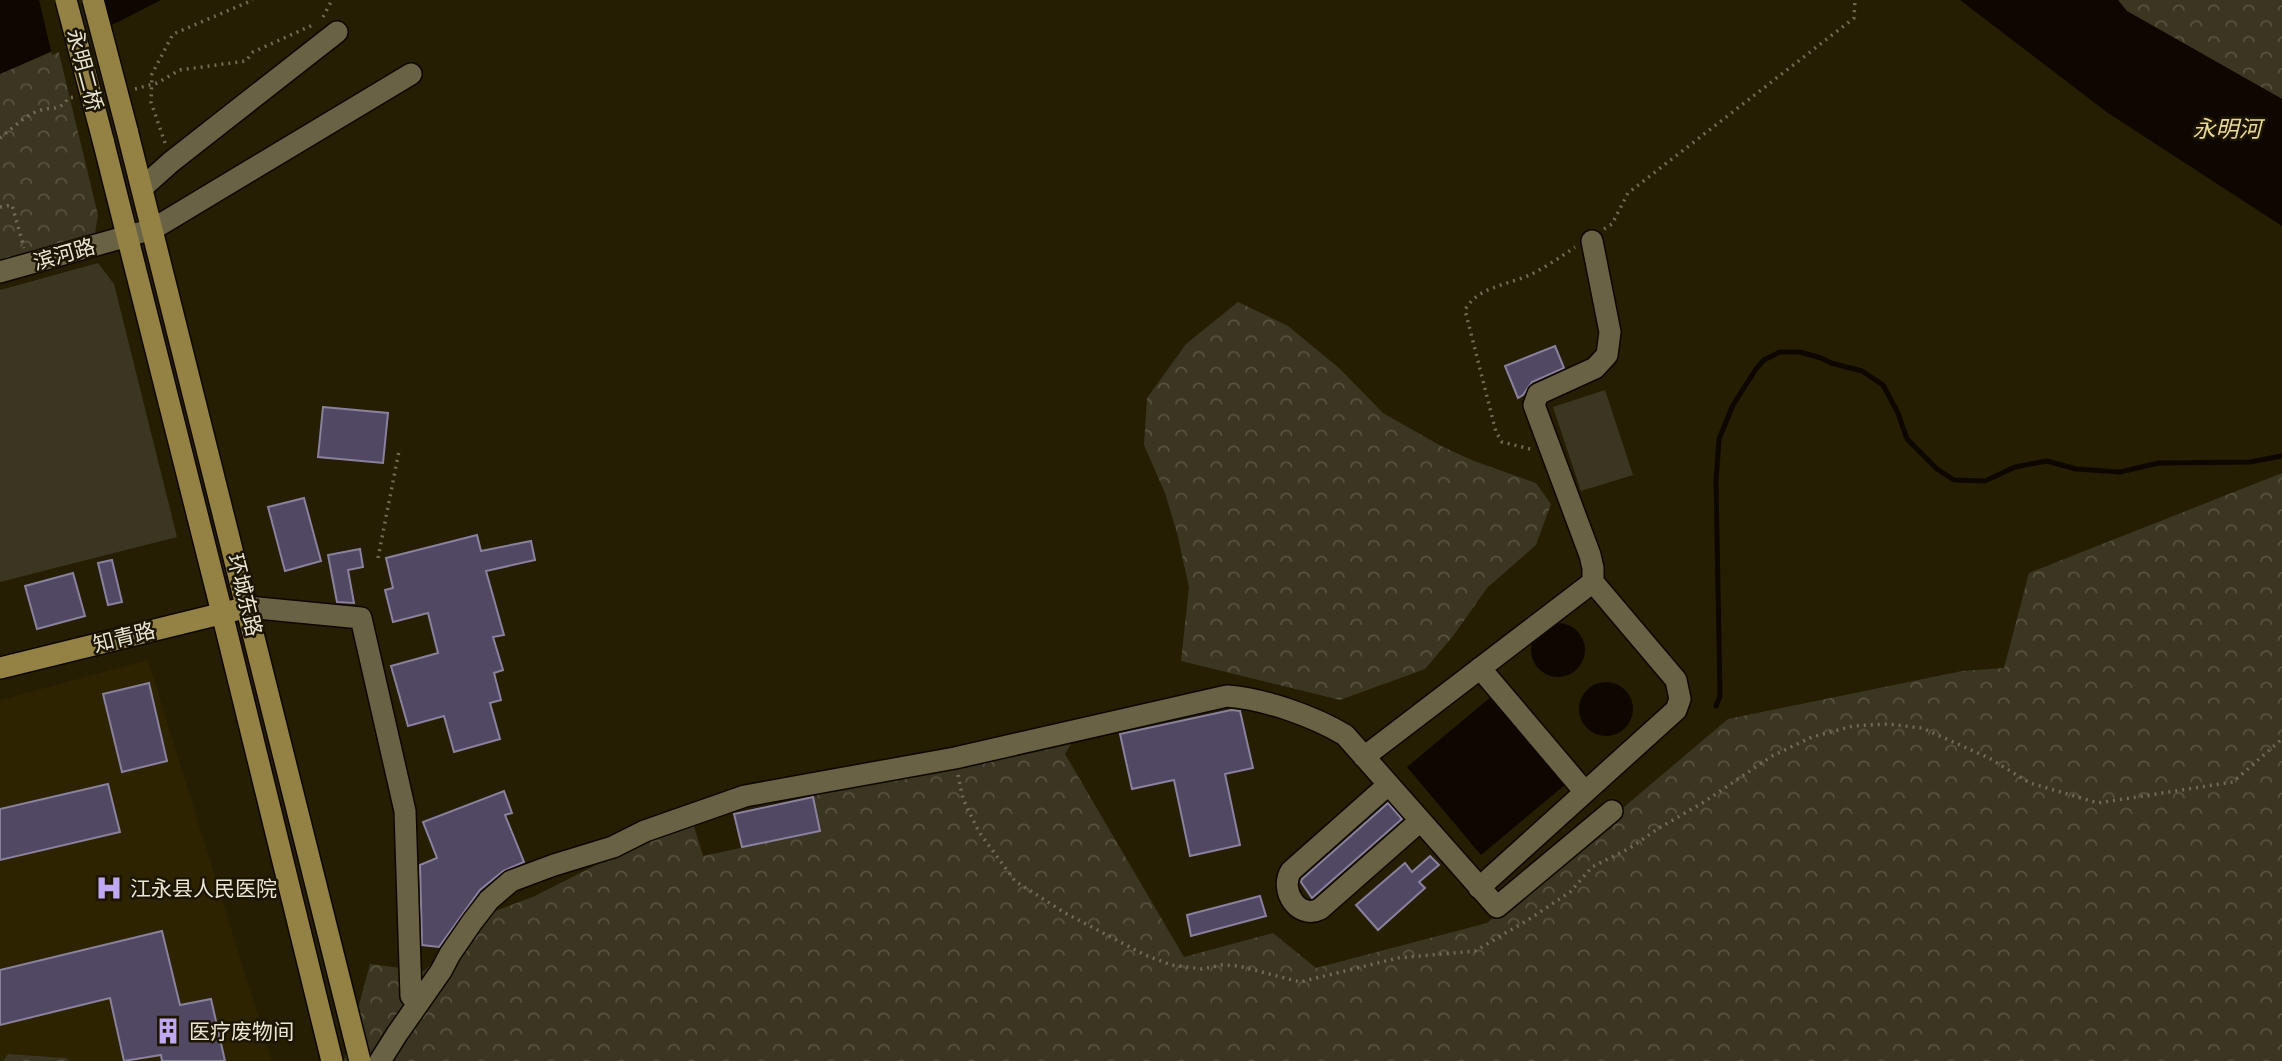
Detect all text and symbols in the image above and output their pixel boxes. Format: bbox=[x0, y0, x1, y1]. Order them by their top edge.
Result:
street label: 永明二桥 bbox=[61, 26, 109, 114]
water label: 永明河 bbox=[2193, 114, 2266, 143]
street label: 滨河路 bbox=[30, 232, 98, 276]
street label: 环城东路 bbox=[222, 551, 268, 639]
street label: 知青路 bbox=[90, 616, 158, 658]
hospital icon: 江永县人民医院 bbox=[94, 873, 124, 903]
place label: 江永县人民医院 bbox=[130, 875, 277, 902]
building icon: 医疗废物间 bbox=[153, 1016, 183, 1046]
place label: 医疗废物间 bbox=[189, 1018, 294, 1045]

